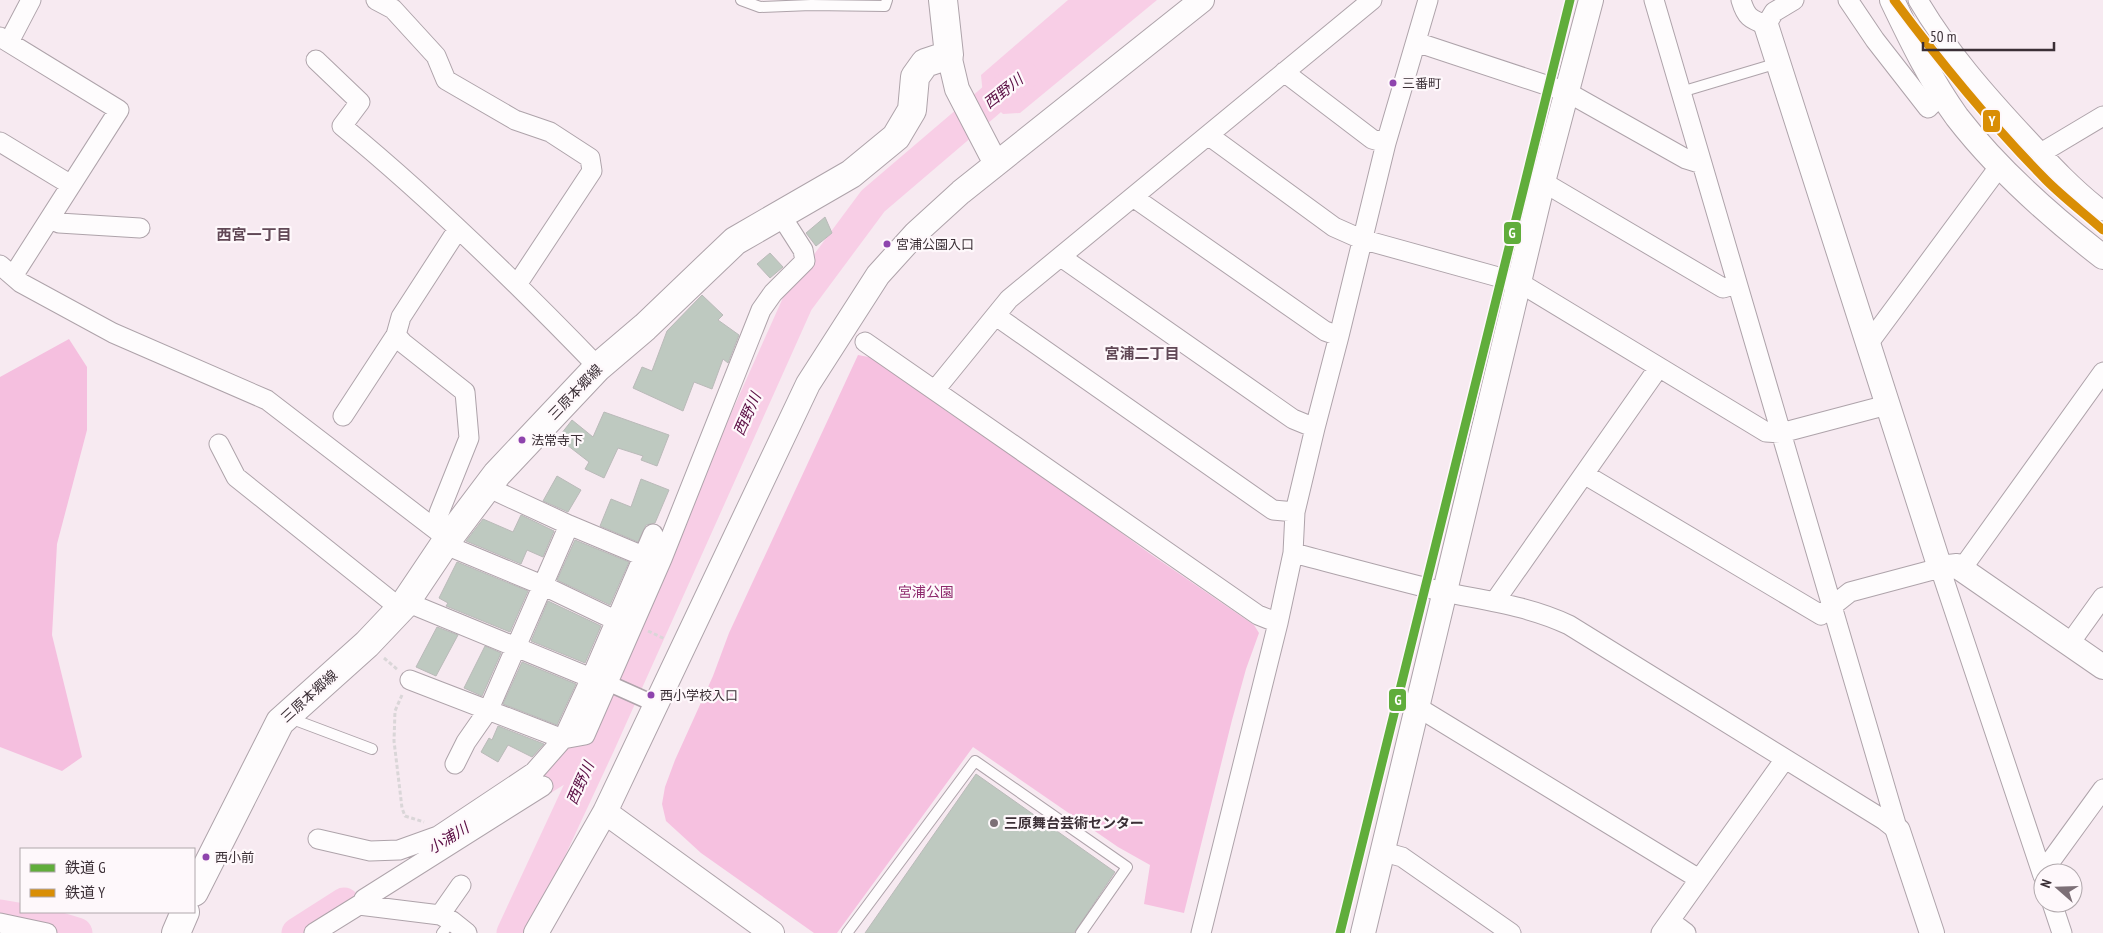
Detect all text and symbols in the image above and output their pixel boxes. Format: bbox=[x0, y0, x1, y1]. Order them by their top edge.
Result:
scale bar bbox=[1923, 20, 2054, 52]
text: 50 m bbox=[1930, 27, 1956, 46]
water label: 西野川 bbox=[979, 68, 1028, 112]
place label: 三番町 bbox=[1402, 75, 1441, 92]
marker: 三番町 bbox=[1388, 78, 1398, 88]
line badge: Y bbox=[1982, 109, 2001, 133]
text: Y bbox=[1988, 112, 1996, 130]
line badge: G bbox=[1503, 221, 1522, 245]
text: G bbox=[1508, 224, 1516, 242]
district label: 西宮一丁目 bbox=[216, 225, 292, 244]
place label: 宮浦公園入口 bbox=[896, 236, 974, 253]
marker: 宮浦公園入口 bbox=[882, 239, 892, 249]
district label: 宮浦二丁目 bbox=[1104, 344, 1180, 363]
street label: 三原本郷線 bbox=[544, 361, 606, 423]
water label: 西野川 bbox=[729, 388, 766, 438]
place label: 法常寺下 bbox=[531, 432, 583, 449]
marker: 法常寺下 bbox=[517, 435, 527, 445]
park label: 宮浦公園 bbox=[898, 583, 954, 601]
street label: 三原本郷線 bbox=[277, 666, 341, 726]
place label: 西小学校入口 bbox=[660, 687, 738, 704]
line badge: G bbox=[1388, 688, 1407, 712]
marker: 西小学校入口 bbox=[646, 690, 656, 700]
text: G bbox=[1394, 691, 1402, 709]
water label: 西野川 bbox=[562, 757, 599, 807]
place label: 三原舞台芸術センター bbox=[1004, 814, 1144, 832]
water label: 小浦川 bbox=[424, 817, 474, 858]
marker: 三原舞台芸術センター bbox=[988, 817, 1000, 829]
legend bbox=[20, 848, 195, 913]
place label: 西小前 bbox=[215, 849, 254, 866]
marker: 西小前 bbox=[201, 852, 211, 862]
text: 鉄道 G bbox=[65, 858, 106, 877]
north arrow bbox=[2033, 863, 2083, 913]
text: N bbox=[2036, 877, 2056, 890]
text: 鉄道 Y bbox=[65, 883, 105, 902]

